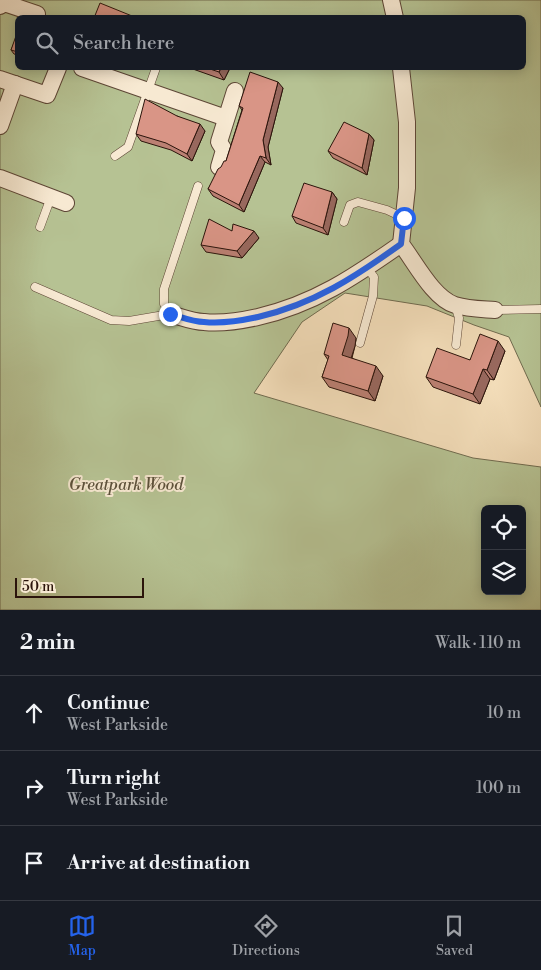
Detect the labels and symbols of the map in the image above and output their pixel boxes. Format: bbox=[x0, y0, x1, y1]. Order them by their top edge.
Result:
route start bbox=[393, 207, 416, 230]
route end bbox=[159, 303, 182, 326]
park label: Greatpark Wood bbox=[69, 475, 184, 495]
scale bar bbox=[15, 575, 144, 598]

